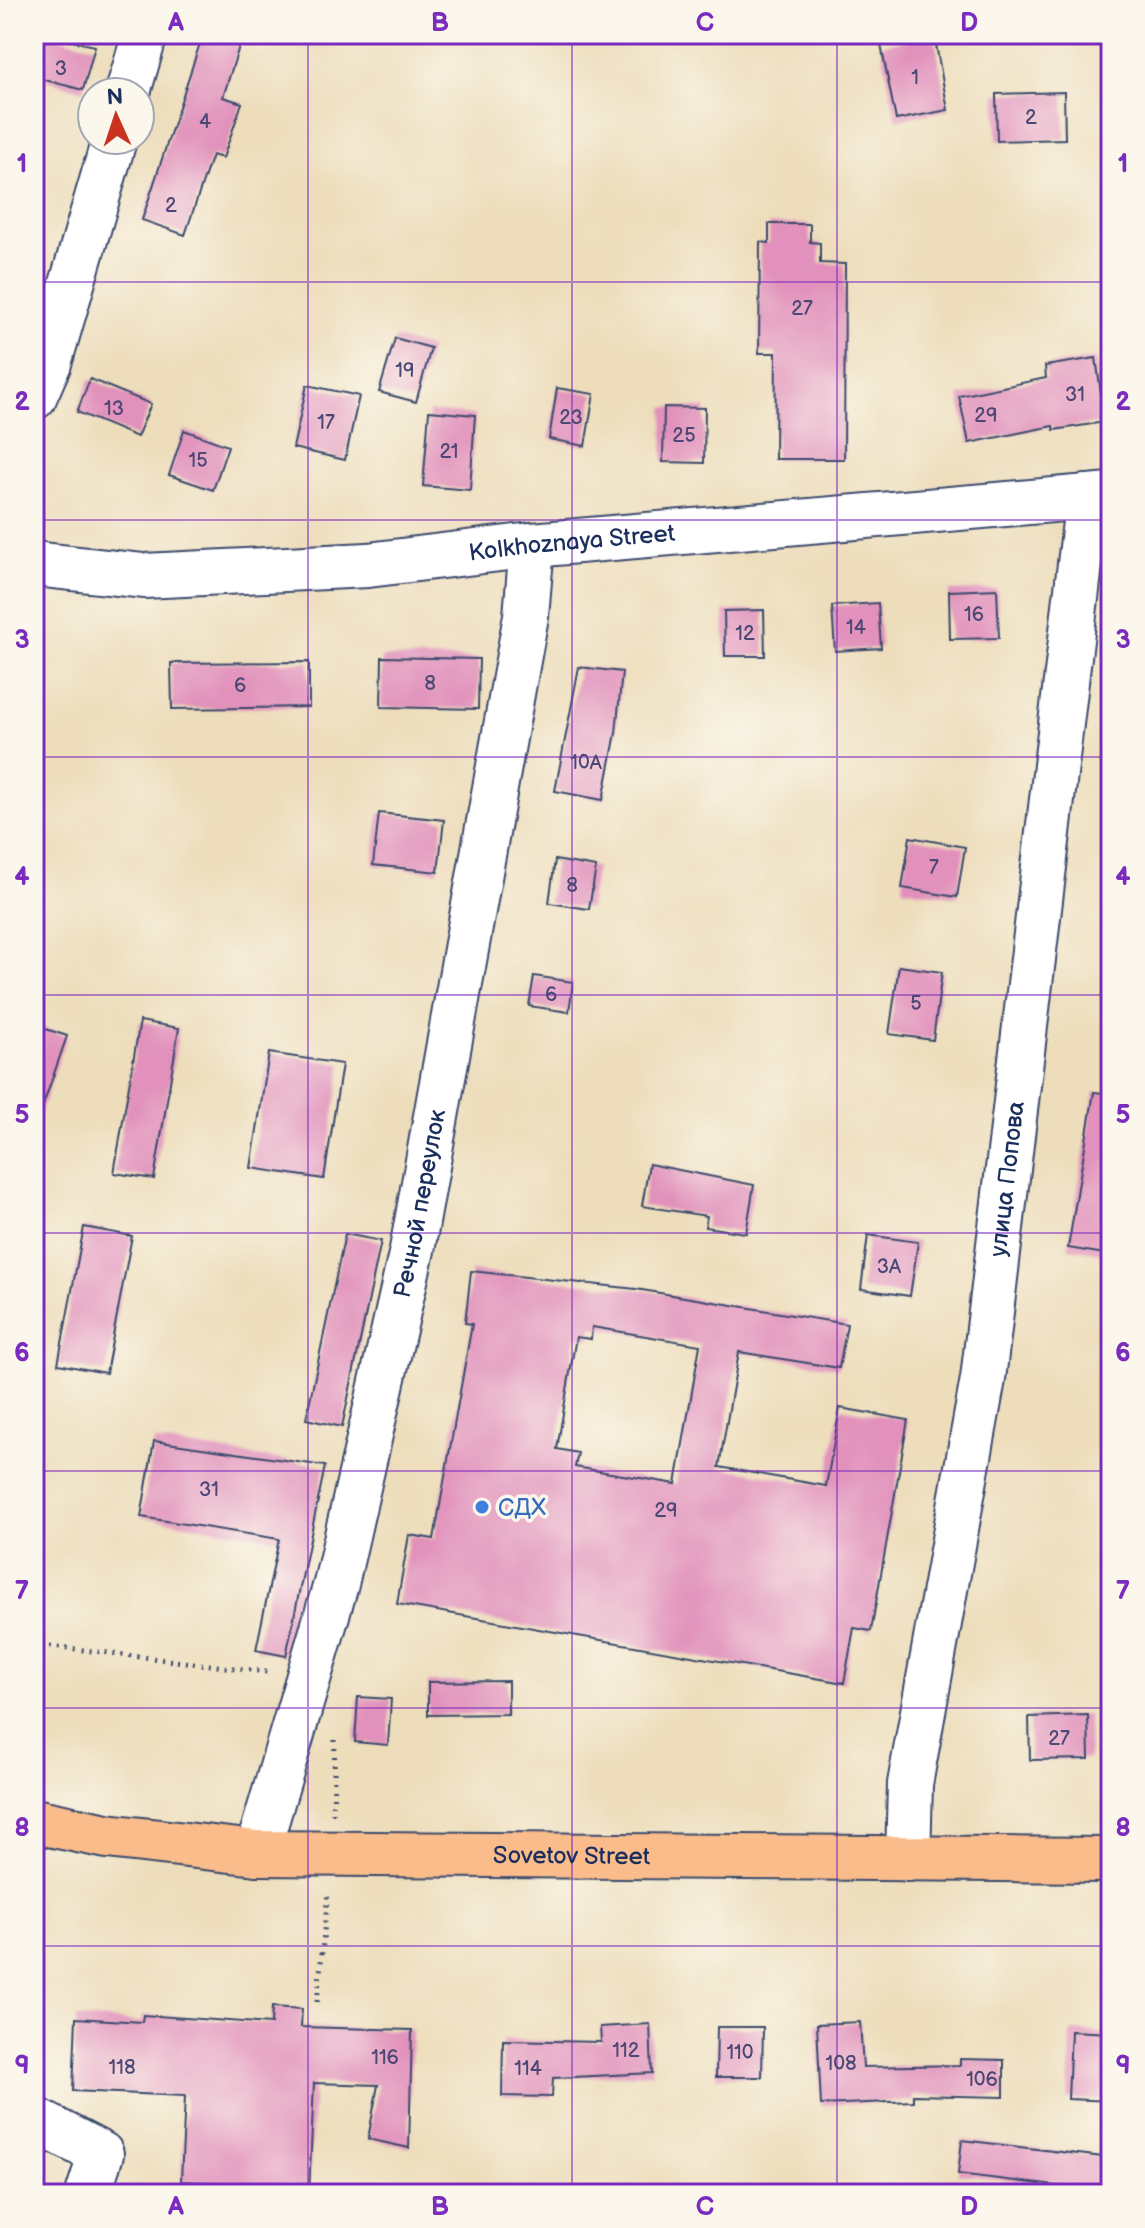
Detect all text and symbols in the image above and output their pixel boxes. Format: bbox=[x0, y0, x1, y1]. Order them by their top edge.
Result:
text: A bbox=[167, 8, 184, 39]
text: B bbox=[431, 8, 449, 39]
text: C bbox=[696, 8, 714, 39]
text: D bbox=[960, 8, 978, 39]
house number: 3 bbox=[55, 57, 67, 81]
house number: 1 bbox=[911, 66, 919, 90]
north arrow bbox=[76, 76, 156, 156]
text: N bbox=[106, 84, 124, 111]
house number: 2 bbox=[1025, 106, 1037, 130]
house number: 4 bbox=[199, 110, 211, 134]
text: 1 bbox=[17, 149, 27, 180]
text: 1 bbox=[1118, 149, 1128, 180]
house number: 2 bbox=[165, 194, 177, 218]
house number: 27 bbox=[791, 297, 813, 321]
house number: 19 bbox=[395, 359, 415, 383]
house number: 31 bbox=[1065, 383, 1085, 407]
text: 2 bbox=[14, 387, 30, 418]
text: 2 bbox=[1115, 387, 1131, 418]
house number: 13 bbox=[104, 397, 124, 421]
house number: 29 bbox=[974, 404, 998, 428]
house number: 23 bbox=[559, 406, 583, 430]
house number: 17 bbox=[317, 411, 335, 435]
house number: 25 bbox=[672, 424, 696, 448]
house number: 21 bbox=[439, 440, 459, 464]
house number: 15 bbox=[188, 449, 208, 473]
street label: Kolkhoznaya Street bbox=[467, 519, 677, 568]
house number: 16 bbox=[964, 603, 984, 627]
house number: 14 bbox=[846, 616, 866, 640]
house number: 12 bbox=[735, 622, 755, 646]
text: 3 bbox=[14, 625, 30, 656]
text: 3 bbox=[1115, 625, 1131, 656]
house number: 8 bbox=[424, 672, 436, 696]
house number: 6 bbox=[234, 674, 246, 698]
house number: 10А bbox=[570, 751, 603, 775]
house number: 7 bbox=[929, 856, 939, 880]
text: 4 bbox=[14, 862, 30, 893]
text: 4 bbox=[1115, 862, 1131, 893]
house number: 8 bbox=[566, 874, 578, 898]
house number: 6 bbox=[545, 983, 557, 1007]
house number: 5 bbox=[910, 992, 922, 1016]
text: 5 bbox=[14, 1100, 30, 1131]
street label: улица Попова bbox=[984, 1100, 1031, 1259]
text: 5 bbox=[1115, 1100, 1131, 1131]
street label: Речной переулок bbox=[388, 1107, 452, 1301]
house number: 3А bbox=[877, 1255, 902, 1279]
text: 6 bbox=[14, 1338, 30, 1369]
text: 6 bbox=[1115, 1338, 1131, 1369]
house number: 31 bbox=[199, 1478, 219, 1502]
place label: СДХ bbox=[498, 1493, 546, 1522]
marker: СДХ bbox=[473, 1498, 491, 1516]
house number: 29 bbox=[654, 1499, 678, 1523]
text: 7 bbox=[15, 1576, 29, 1607]
text: 7 bbox=[1116, 1576, 1130, 1607]
house number: 27 bbox=[1048, 1727, 1070, 1751]
text: 8 bbox=[14, 1813, 30, 1844]
text: 8 bbox=[1115, 1813, 1131, 1844]
street label: Sovetov Street bbox=[493, 1841, 651, 1871]
house number: 112 bbox=[612, 2039, 640, 2063]
house number: 110 bbox=[726, 2041, 754, 2065]
house number: 116 bbox=[371, 2046, 399, 2070]
text: 9 bbox=[14, 2051, 30, 2082]
text: 9 bbox=[1115, 2051, 1131, 2082]
house number: 108 bbox=[825, 2052, 857, 2076]
house number: 118 bbox=[108, 2056, 136, 2080]
house number: 114 bbox=[514, 2057, 542, 2081]
house number: 106 bbox=[966, 2068, 998, 2092]
text: A bbox=[167, 2192, 184, 2223]
text: B bbox=[431, 2192, 449, 2223]
text: C bbox=[696, 2192, 714, 2223]
text: D bbox=[960, 2192, 978, 2223]

